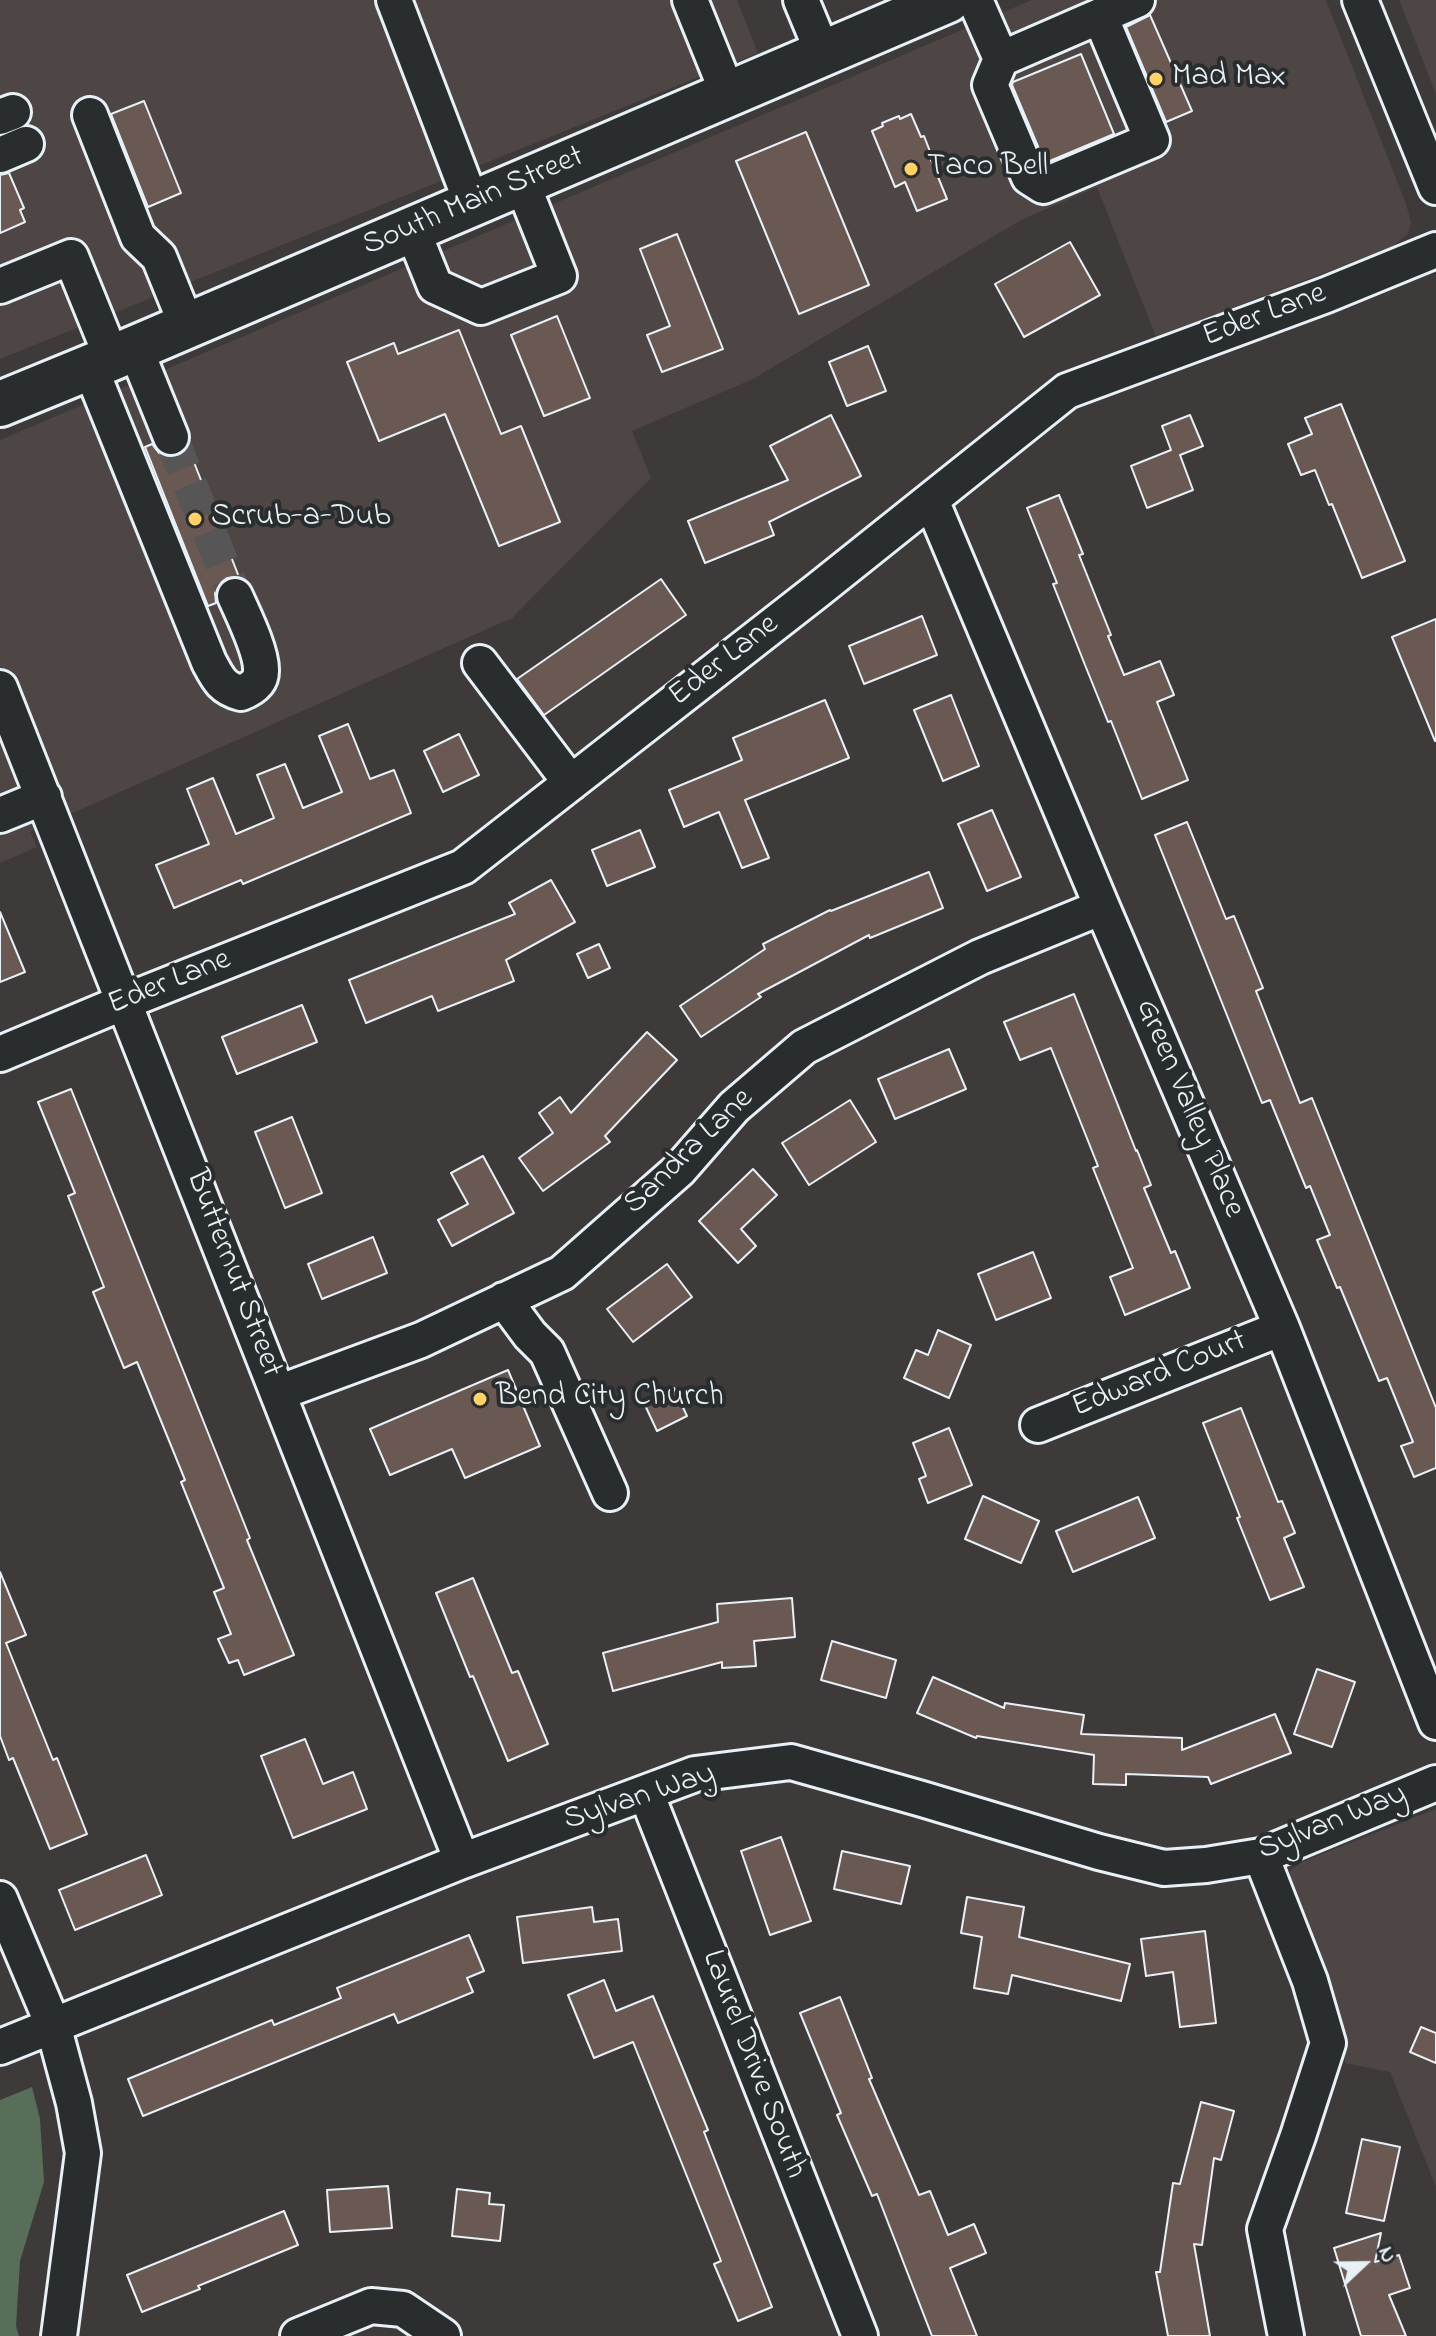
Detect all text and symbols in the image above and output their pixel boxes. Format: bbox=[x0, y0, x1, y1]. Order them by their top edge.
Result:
place label: Mad Max bbox=[1172, 60, 1286, 98]
marker: Mad Max bbox=[1147, 70, 1165, 88]
street label: South Main Street bbox=[358, 139, 590, 267]
place label: Taco Bell bbox=[927, 150, 1048, 188]
marker: Taco Bell bbox=[902, 160, 920, 178]
street label: Eder Lane bbox=[1198, 276, 1332, 358]
place label: Scrub-a-Dub bbox=[211, 500, 391, 538]
marker: Scrub-a-Dub bbox=[186, 510, 204, 528]
street label: Eder Lane bbox=[662, 607, 788, 717]
street label: Eder Lane bbox=[103, 942, 237, 1026]
street label: Green Valley Place bbox=[1125, 994, 1251, 1224]
street label: Sandra Lane bbox=[617, 1082, 763, 1224]
street label: Butternut Street bbox=[175, 1165, 289, 1383]
street label: Edward Court bbox=[1067, 1324, 1253, 1428]
place label: Bend City Church bbox=[496, 1380, 724, 1418]
marker: Bend City Church bbox=[471, 1390, 489, 1408]
street label: Sylvan Way bbox=[559, 1756, 721, 1842]
street label: Sylvan Way bbox=[1253, 1777, 1413, 1871]
street label: Laurel Drive South bbox=[691, 1946, 813, 2184]
north arrow bbox=[1324, 2224, 1404, 2304]
text: N bbox=[1369, 2242, 1404, 2268]

